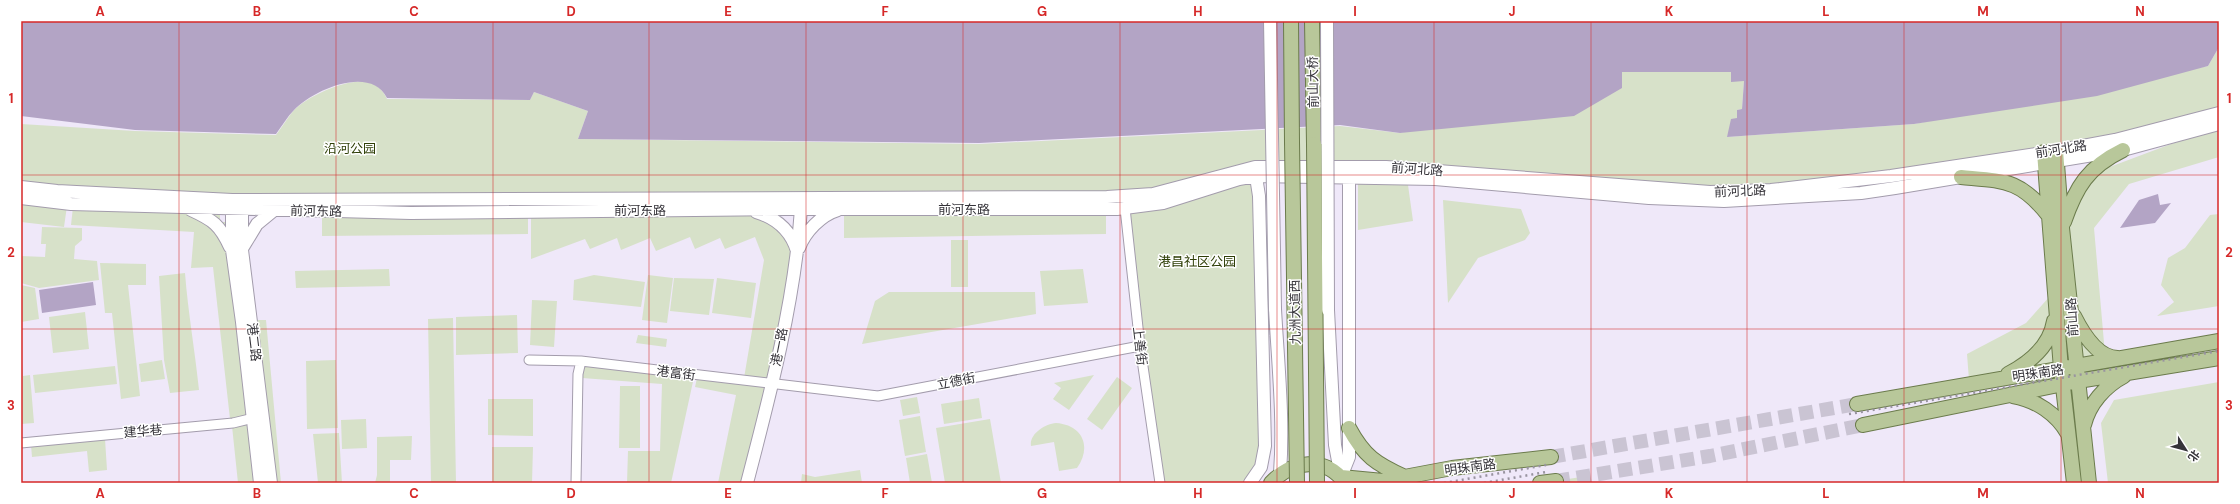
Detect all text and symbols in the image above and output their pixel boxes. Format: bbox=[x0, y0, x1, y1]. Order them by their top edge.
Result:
text: A bbox=[95, 3, 105, 20]
text: B bbox=[253, 3, 261, 20]
text: C bbox=[409, 3, 419, 20]
text: D bbox=[566, 3, 576, 20]
text: E bbox=[724, 3, 732, 20]
text: F bbox=[881, 3, 889, 20]
text: G bbox=[1037, 3, 1047, 20]
text: H bbox=[1193, 3, 1203, 20]
text: I bbox=[1353, 3, 1357, 20]
text: J bbox=[1508, 3, 1516, 20]
text: K bbox=[1665, 3, 1674, 20]
text: L bbox=[1822, 3, 1830, 20]
text: M bbox=[1977, 3, 1989, 20]
text: N bbox=[2135, 3, 2145, 20]
street label: 前山大桥 bbox=[1304, 56, 1322, 108]
text: 1 bbox=[9, 90, 13, 107]
text: 1 bbox=[2227, 90, 2231, 107]
street label: 前河北路 bbox=[2034, 137, 2088, 161]
park label: 沿河公园 bbox=[324, 140, 376, 157]
street label: 前河北路 bbox=[1390, 159, 1444, 179]
street label: 前河北路 bbox=[1714, 182, 1766, 200]
street label: 前河东路 bbox=[938, 201, 990, 218]
street label: 前河东路 bbox=[290, 202, 342, 220]
street label: 前河东路 bbox=[614, 202, 666, 219]
text: 2 bbox=[7, 244, 15, 261]
text: 2 bbox=[2225, 244, 2233, 261]
park label: 港昌社区公园 bbox=[1158, 253, 1236, 270]
street label: 九洲大道西 bbox=[1286, 279, 1304, 345]
street label: 前山路 bbox=[2062, 297, 2082, 337]
street label: 港二路 bbox=[243, 322, 265, 362]
street label: 港一路 bbox=[767, 326, 791, 368]
street label: 上善街 bbox=[1129, 326, 1151, 366]
street label: 明珠南路 bbox=[2011, 361, 2065, 385]
street label: 港富街 bbox=[656, 362, 696, 384]
street label: 立德街 bbox=[935, 369, 977, 393]
text: 3 bbox=[7, 397, 15, 414]
text: 3 bbox=[2225, 397, 2233, 414]
street label: 建华巷 bbox=[123, 421, 163, 441]
north arrow bbox=[2166, 430, 2206, 470]
text: 北 bbox=[2185, 447, 2203, 464]
street label: 明珠南路 bbox=[1443, 455, 1497, 479]
text: A bbox=[95, 485, 105, 502]
text: B bbox=[253, 485, 261, 502]
text: C bbox=[409, 485, 419, 502]
text: D bbox=[566, 485, 576, 502]
text: E bbox=[724, 485, 732, 502]
text: F bbox=[881, 485, 889, 502]
text: G bbox=[1037, 485, 1047, 502]
text: H bbox=[1193, 485, 1203, 502]
text: I bbox=[1353, 485, 1357, 502]
text: J bbox=[1508, 485, 1516, 502]
text: K bbox=[1665, 485, 1674, 502]
text: L bbox=[1822, 485, 1830, 502]
text: M bbox=[1977, 485, 1989, 502]
text: N bbox=[2135, 485, 2145, 502]

